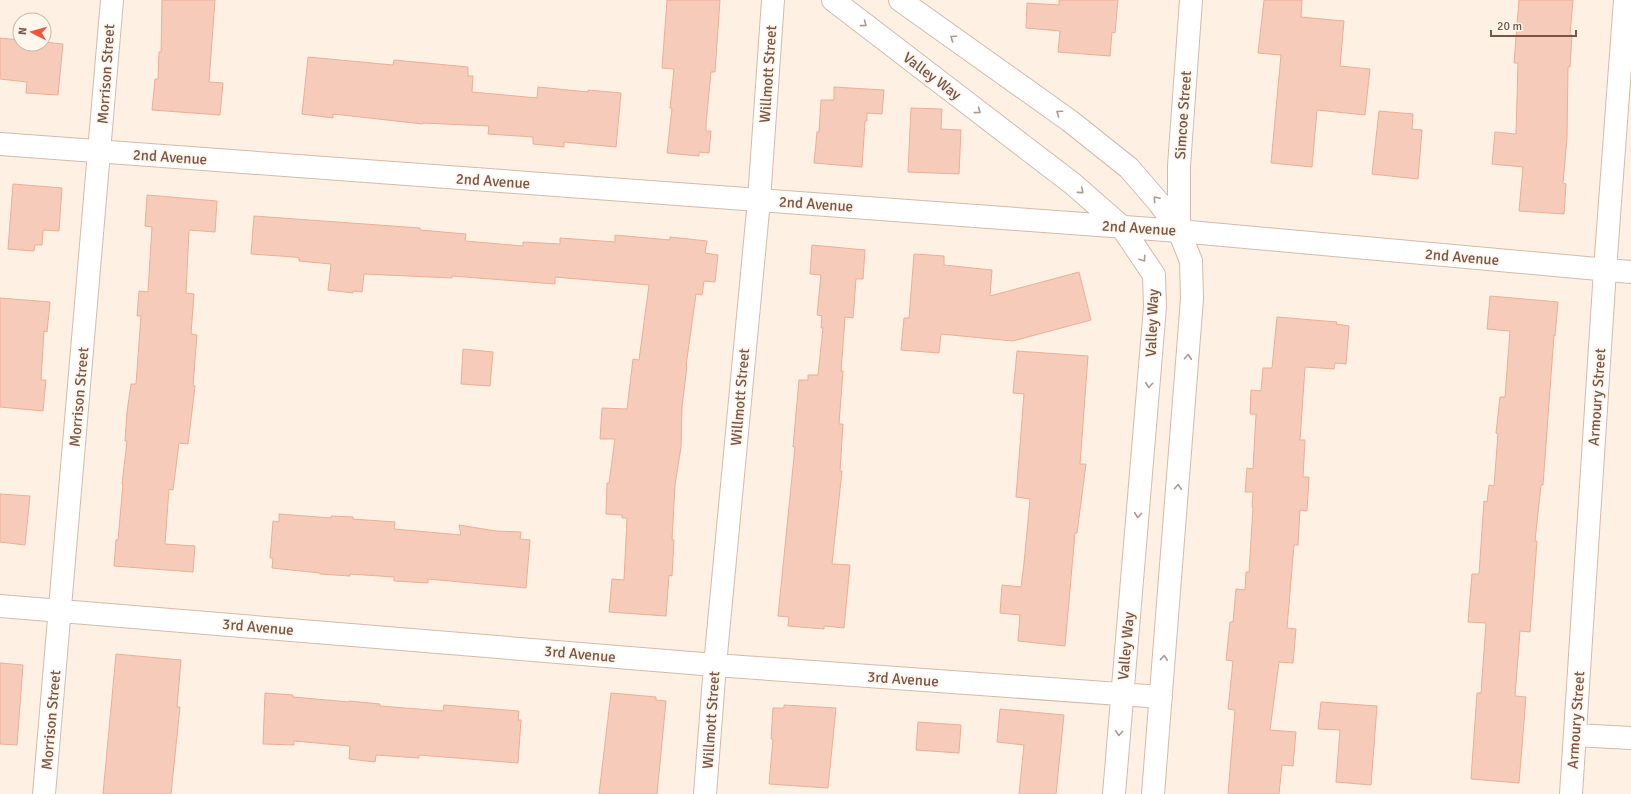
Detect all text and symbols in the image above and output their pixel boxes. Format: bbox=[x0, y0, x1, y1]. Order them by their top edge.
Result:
north arrow bbox=[12, 12, 52, 52]
scale bar bbox=[1491, 12, 1576, 38]
one-way arrow bbox=[860, 19, 867, 26]
text: 20 m bbox=[1497, 19, 1522, 34]
street label: Morrison Street bbox=[94, 23, 118, 125]
street label: Willmott Street bbox=[756, 25, 780, 123]
text: N bbox=[16, 27, 29, 35]
one-way arrow bbox=[951, 36, 958, 43]
street label: Valley Way bbox=[899, 48, 965, 104]
street label: Simcoe Street bbox=[1171, 70, 1195, 160]
one-way arrow bbox=[974, 107, 981, 114]
one-way arrow bbox=[1057, 111, 1064, 118]
street label: 2nd Avenue bbox=[132, 145, 208, 169]
street label: 2nd Avenue bbox=[455, 169, 531, 193]
one-way arrow bbox=[1076, 186, 1084, 194]
street label: 2nd Avenue bbox=[778, 192, 854, 216]
one-way arrow bbox=[1153, 197, 1160, 204]
street label: 2nd Avenue bbox=[1101, 216, 1177, 240]
street label: 2nd Avenue bbox=[1424, 245, 1500, 269]
one-way arrow bbox=[1138, 254, 1145, 261]
street label: Valley Way bbox=[1142, 289, 1162, 357]
street label: Morrison Street bbox=[66, 346, 92, 448]
street label: Willmott Street bbox=[727, 347, 753, 447]
street label: Armoury Street bbox=[1585, 348, 1609, 446]
one-way arrow bbox=[1183, 354, 1192, 360]
one-way arrow bbox=[1144, 382, 1153, 388]
one-way arrow bbox=[1173, 484, 1182, 490]
one-way arrow bbox=[1133, 511, 1142, 518]
street label: Valley Way bbox=[1114, 611, 1138, 681]
street label: 3rd Avenue bbox=[222, 615, 294, 639]
street label: 3rd Avenue bbox=[544, 642, 616, 666]
one-way arrow bbox=[1160, 655, 1169, 661]
street label: 3rd Avenue bbox=[867, 668, 939, 690]
street label: Morrison Street bbox=[38, 669, 64, 771]
street label: Willmott Street bbox=[699, 671, 723, 769]
street label: Armoury Street bbox=[1564, 671, 1588, 769]
one-way arrow bbox=[1115, 730, 1124, 736]

